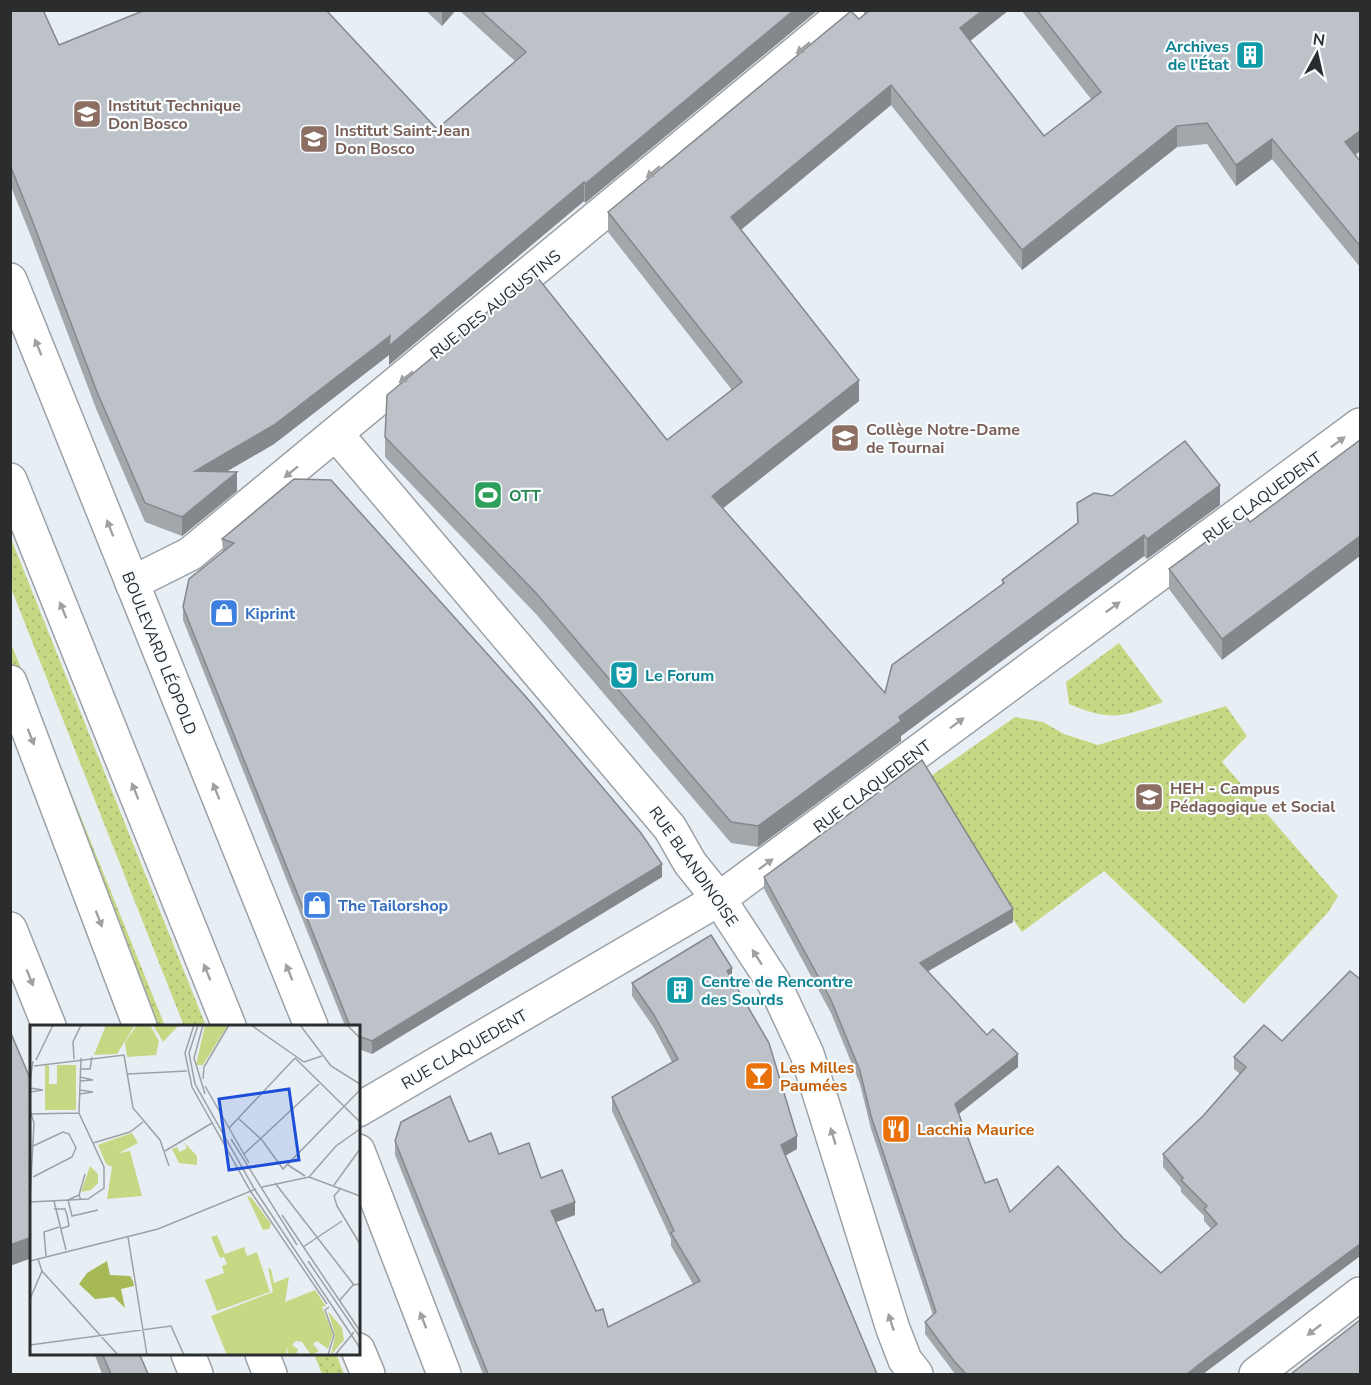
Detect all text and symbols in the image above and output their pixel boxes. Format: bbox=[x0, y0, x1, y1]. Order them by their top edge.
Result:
north arrow bbox=[1287, 24, 1347, 84]
text: N bbox=[1311, 28, 1326, 52]
place label: Archives de l'État bbox=[1165, 36, 1230, 76]
building icon: Archives de l'État bbox=[1234, 39, 1266, 71]
one-way arrow bbox=[796, 41, 811, 54]
place label: Institut Technique Don Bosco bbox=[108, 95, 241, 135]
school or university icon: Institut Technique Don Bosco bbox=[71, 98, 103, 130]
place label: Institut Saint-Jean Don Bosco bbox=[335, 120, 470, 160]
school or university icon: Institut Saint-Jean Don Bosco bbox=[298, 123, 330, 155]
one-way arrow bbox=[646, 165, 661, 178]
street label: RUE DES AUGUSTINS bbox=[426, 245, 566, 364]
one-way arrow bbox=[33, 338, 42, 356]
one-way arrow bbox=[399, 370, 414, 383]
place label: Collège Notre-Dame de Tournai bbox=[866, 419, 1020, 459]
school or university icon: Collège Notre-Dame de Tournai bbox=[829, 422, 861, 454]
one-way arrow bbox=[1331, 436, 1346, 448]
street label: RUE CLAQUEDENT bbox=[1199, 447, 1327, 549]
one-way arrow bbox=[284, 465, 299, 477]
sports icon: OTT bbox=[472, 479, 504, 511]
place label: OTT bbox=[509, 485, 541, 507]
one-way arrow bbox=[105, 519, 114, 537]
street label: BOULEVARD LÉOPOLD bbox=[116, 568, 202, 738]
shop icon: Kiprint bbox=[208, 597, 240, 629]
one-way arrow bbox=[58, 600, 68, 618]
one-way arrow bbox=[1105, 601, 1121, 613]
place label: Kiprint bbox=[245, 603, 296, 625]
theatre icon: Le Forum bbox=[608, 659, 640, 691]
place label: Le Forum bbox=[645, 665, 714, 687]
one-way arrow bbox=[948, 717, 964, 729]
one-way arrow bbox=[26, 728, 36, 746]
street label: RUE CLAQUEDENT bbox=[809, 735, 936, 838]
place label: HEH - Campus Pédagogique et Social bbox=[1170, 778, 1335, 818]
school or university icon: HEH - Campus Pédagogique et Social bbox=[1133, 781, 1165, 813]
one-way arrow bbox=[130, 782, 139, 800]
one-way arrow bbox=[211, 782, 221, 800]
street label: RUE BLANDINOISE bbox=[643, 802, 743, 931]
one-way arrow bbox=[758, 858, 774, 870]
shop icon: The Tailorshop bbox=[301, 889, 333, 921]
place label: The Tailorshop bbox=[338, 895, 448, 917]
one-way arrow bbox=[95, 910, 105, 928]
one-way arrow bbox=[752, 949, 763, 965]
one-way arrow bbox=[202, 963, 211, 981]
one-way arrow bbox=[284, 963, 294, 981]
one-way arrow bbox=[25, 969, 35, 987]
place label: Centre de Rencontre des Sourds bbox=[701, 971, 853, 1011]
building icon: Centre de Rencontre des Sourds bbox=[664, 974, 696, 1006]
street label: RUE CLAQUEDENT bbox=[397, 1005, 532, 1095]
inset map bbox=[30, 1025, 360, 1355]
place label: Les Milles Paumées bbox=[780, 1057, 854, 1097]
bar icon: Les Milles Paumées bbox=[743, 1060, 775, 1092]
restaurant icon: Lacchia Maurice bbox=[880, 1113, 912, 1145]
place label: Lacchia Maurice bbox=[917, 1119, 1035, 1141]
one-way arrow bbox=[828, 1127, 837, 1145]
one-way arrow bbox=[417, 1311, 427, 1329]
one-way arrow bbox=[886, 1313, 895, 1331]
one-way arrow bbox=[1306, 1323, 1322, 1336]

